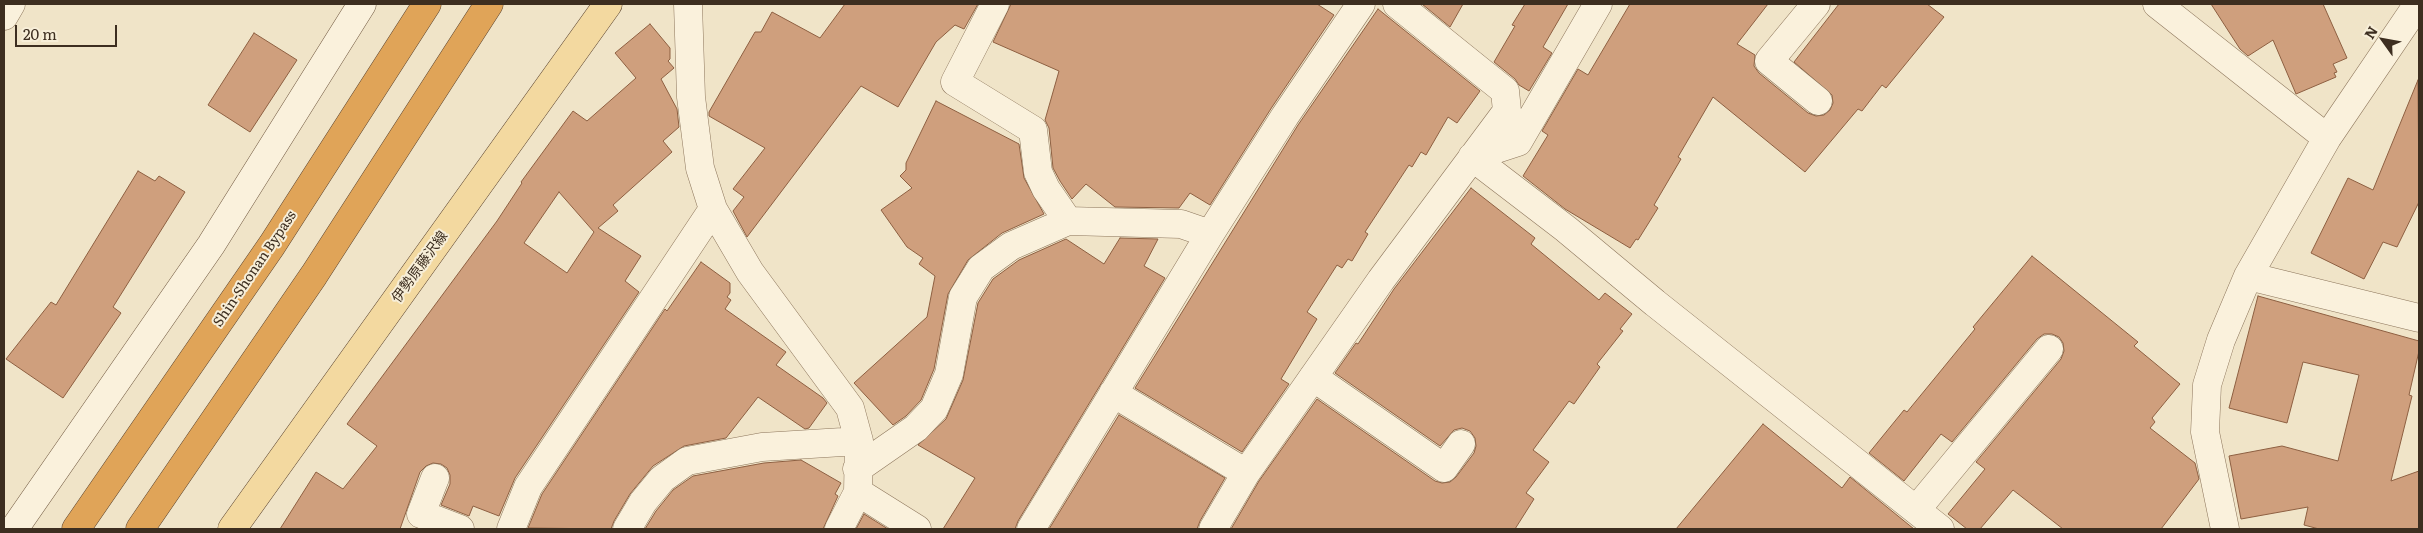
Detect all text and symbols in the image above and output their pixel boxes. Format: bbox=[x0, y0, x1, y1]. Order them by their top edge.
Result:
scale bar bbox=[18, 15, 120, 47]
north arrow bbox=[2358, 15, 2408, 65]
text: 20 m bbox=[23, 22, 57, 45]
text: N bbox=[2359, 22, 2382, 42]
street label: Shin-Shonan Bypass bbox=[210, 208, 300, 330]
street label: 伊勢原藤沢線 bbox=[389, 228, 451, 306]

